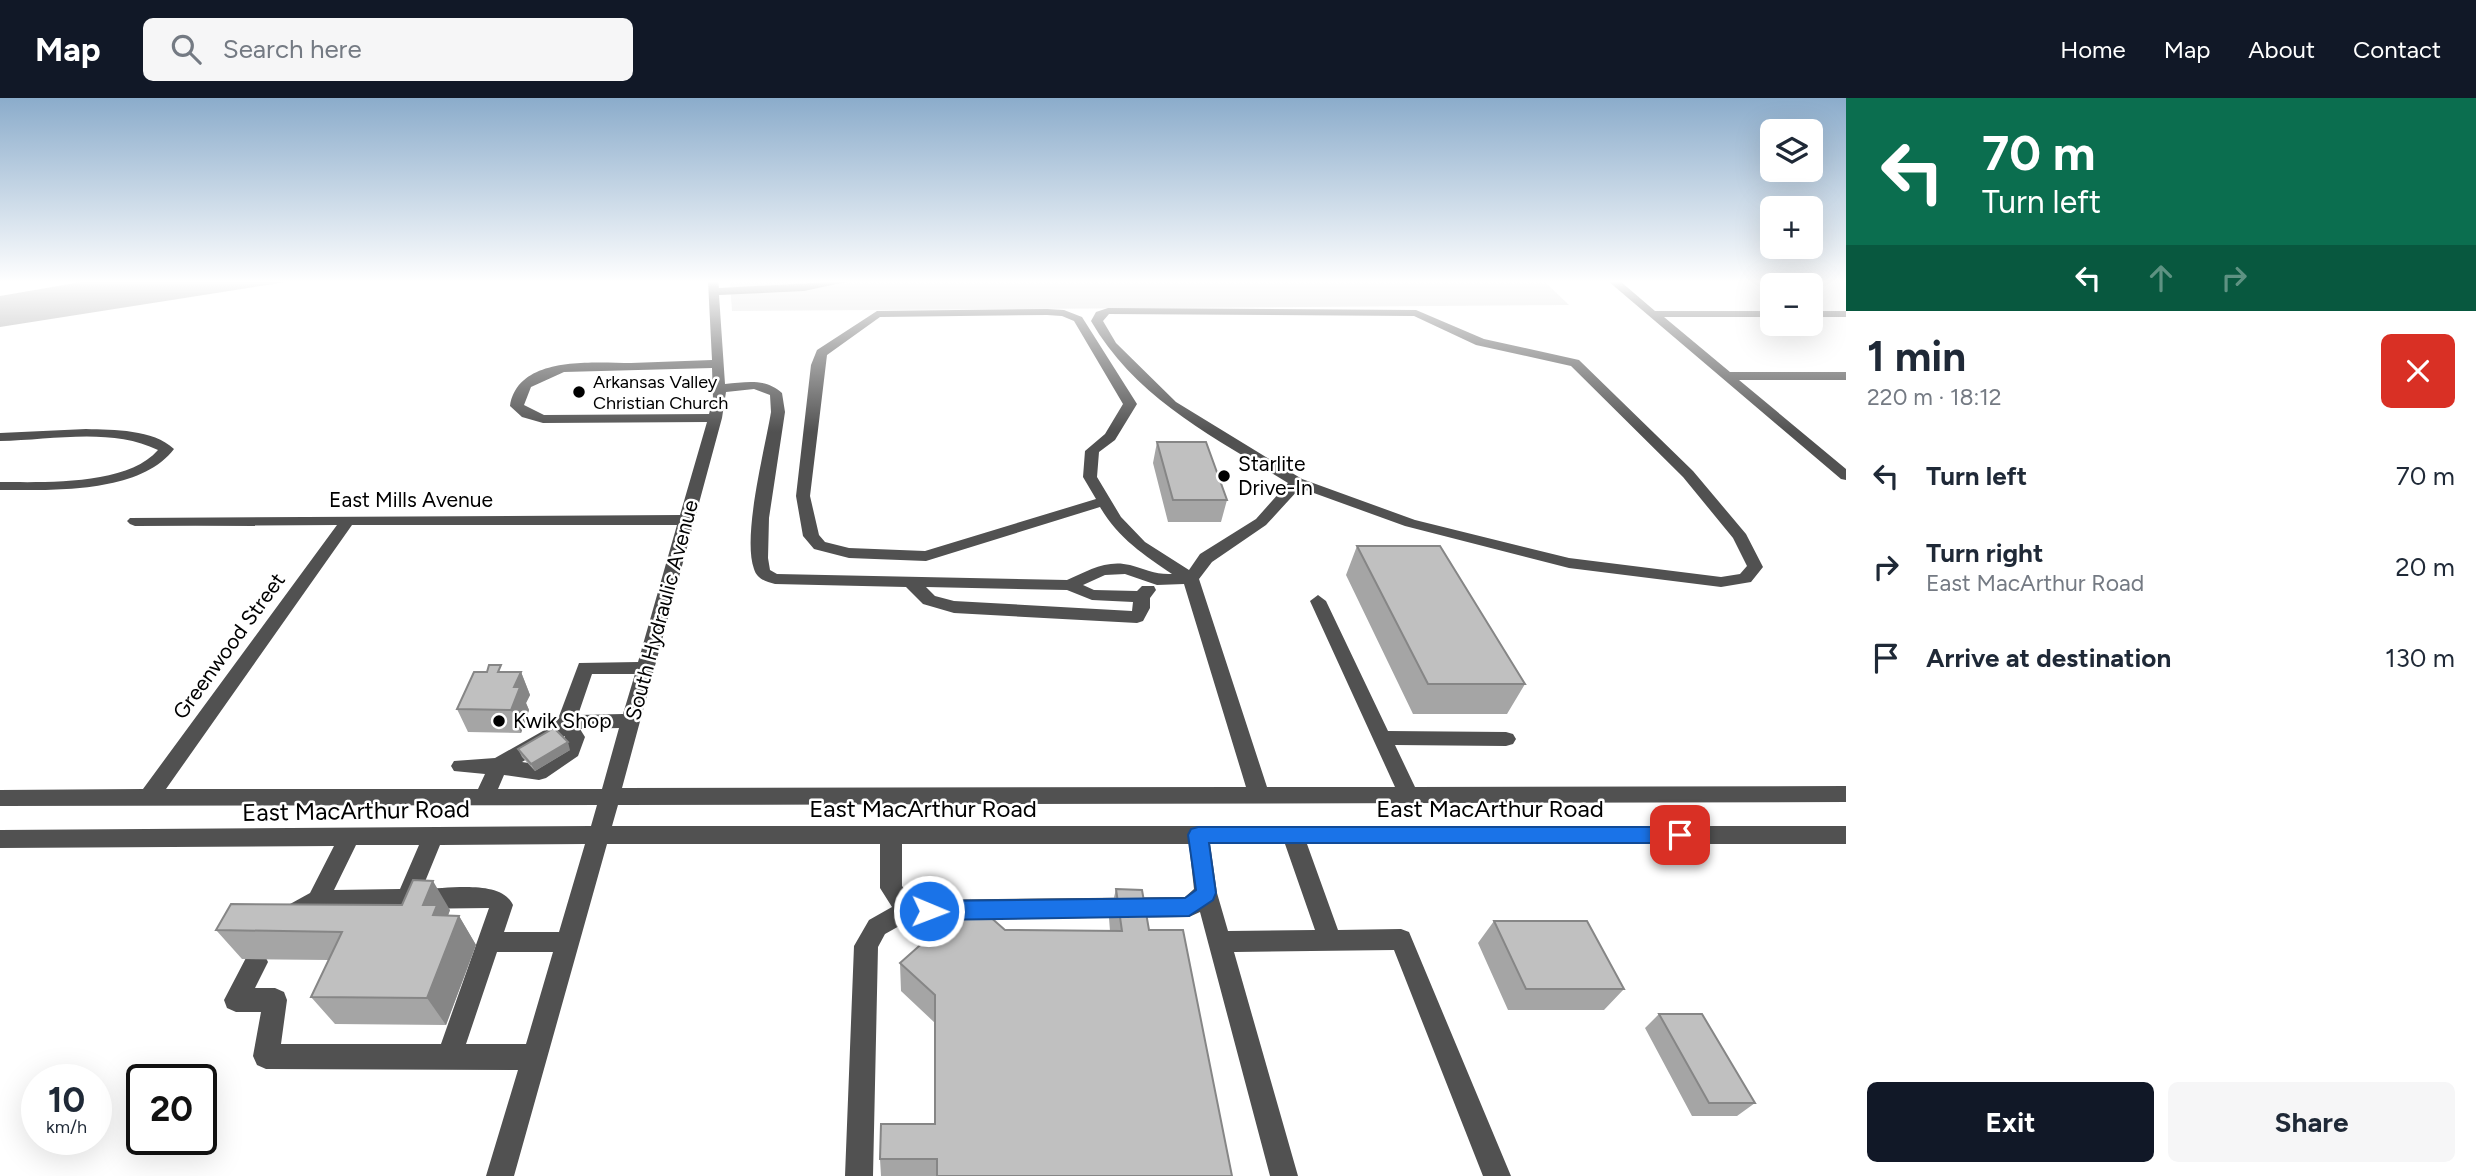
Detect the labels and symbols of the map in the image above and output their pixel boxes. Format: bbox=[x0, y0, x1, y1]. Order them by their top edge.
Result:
place label: Arkansas Valley Christian Church bbox=[593, 371, 728, 414]
marker: Arkansas Valley Christian Church bbox=[571, 384, 587, 400]
place label: Starlite Drive-In bbox=[1238, 451, 1313, 500]
marker: Starlite Drive-In bbox=[1216, 468, 1232, 484]
street label: East Mills Avenue bbox=[329, 487, 493, 512]
street label: South Hydraulic Avenue bbox=[620, 497, 703, 723]
street label: Greenwood Street bbox=[167, 568, 290, 724]
place label: Kwik Shop bbox=[513, 708, 612, 733]
marker: Kwik Shop bbox=[491, 713, 507, 729]
street label: East MacArthur Road bbox=[242, 794, 470, 827]
street label: East MacArthur Road bbox=[809, 794, 1037, 823]
street label: East MacArthur Road bbox=[1376, 794, 1604, 823]
pin bbox=[1650, 805, 1710, 865]
position arrow bbox=[892, 874, 966, 948]
speed limit sign: 20 bbox=[126, 1064, 217, 1155]

